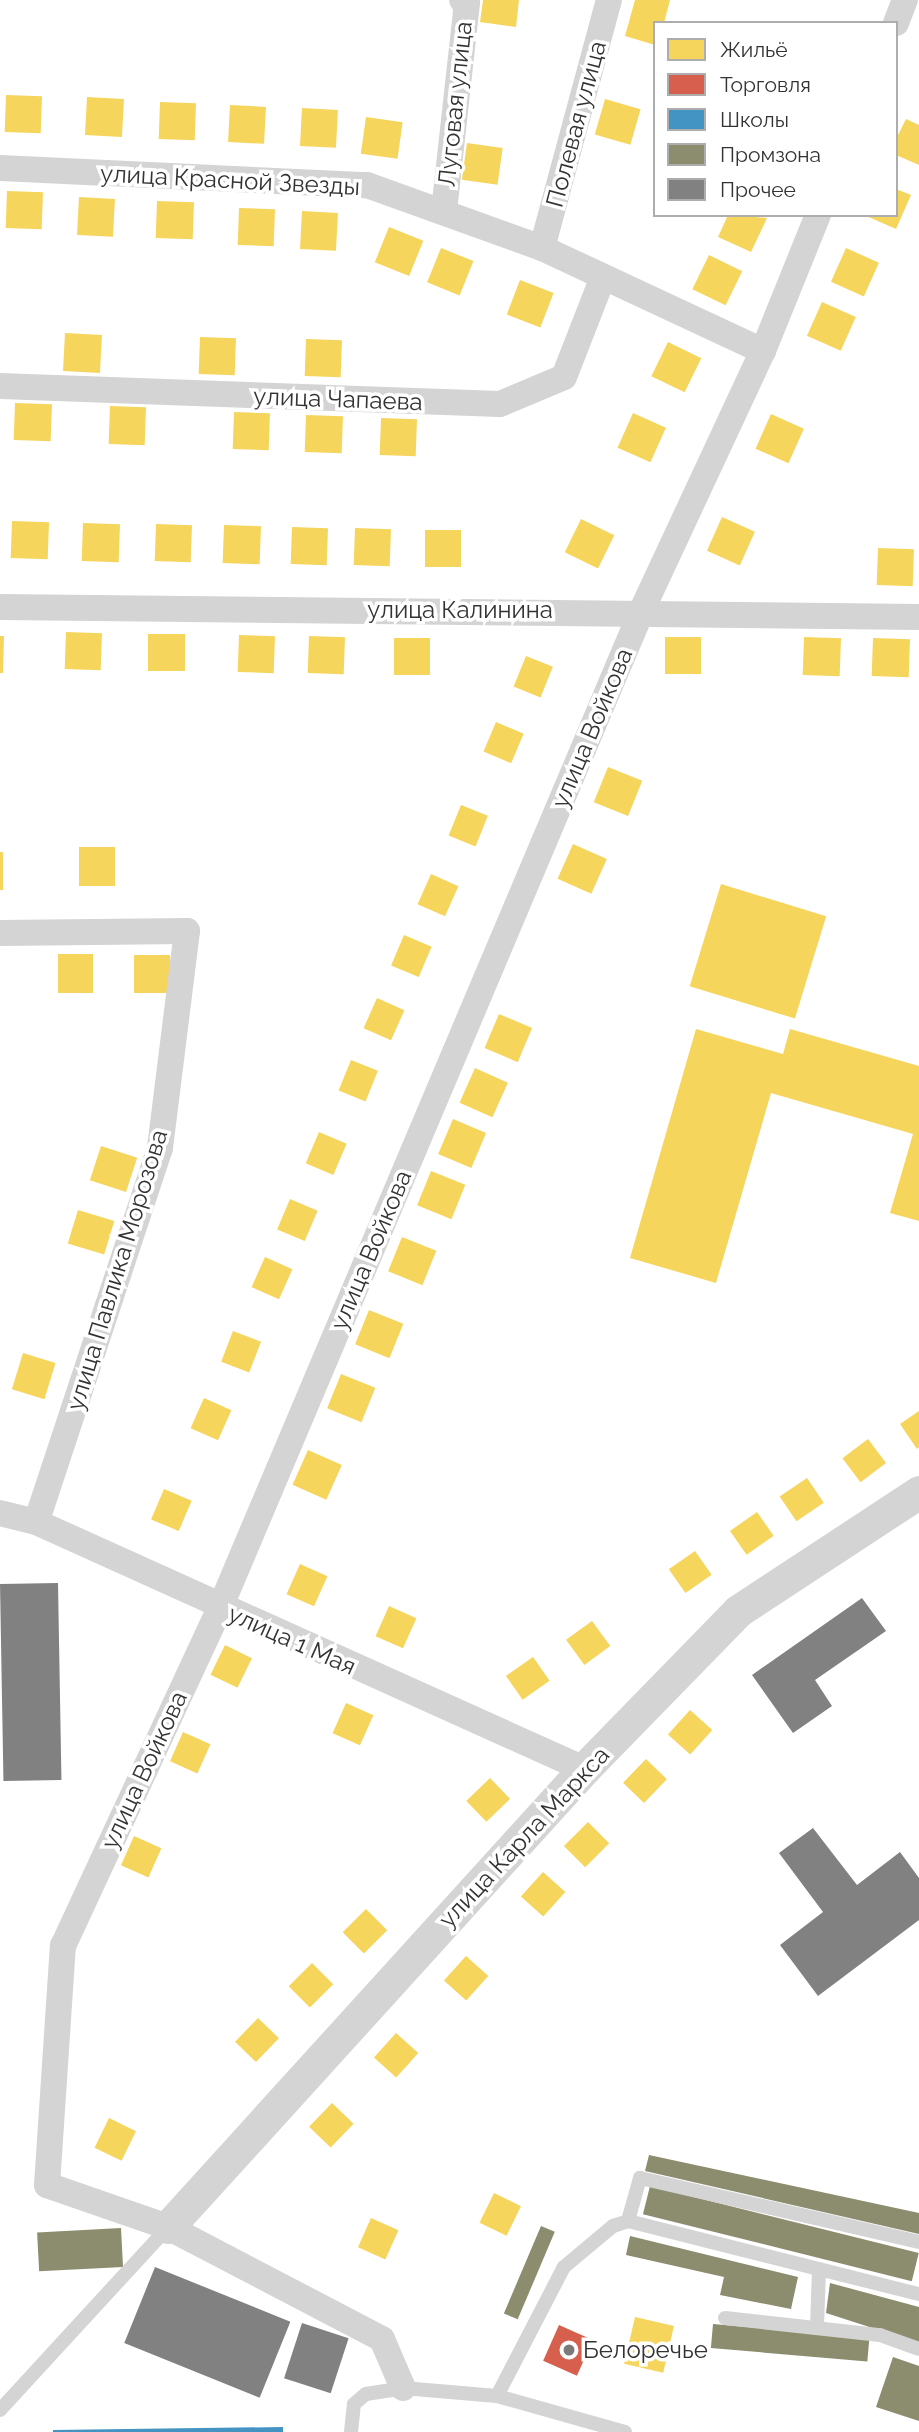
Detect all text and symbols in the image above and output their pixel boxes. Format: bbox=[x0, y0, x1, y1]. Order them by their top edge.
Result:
street label: Луговая улица bbox=[432, 20, 478, 188]
legend bbox=[653, 21, 898, 217]
street label: Полевая улица bbox=[540, 37, 612, 211]
text: Жильё bbox=[720, 37, 788, 62]
text: Торговля bbox=[720, 72, 811, 97]
text: Школы bbox=[720, 107, 789, 132]
text: Промзона bbox=[720, 142, 821, 167]
street label: улица Красной Звезды bbox=[99, 159, 361, 201]
text: Прочее bbox=[720, 177, 796, 202]
street label: улица Чапаева bbox=[253, 382, 423, 416]
street label: улица Калинина bbox=[367, 596, 553, 624]
street label: улица Войкова bbox=[545, 644, 639, 812]
street label: улица Павлика Морозова bbox=[61, 1126, 173, 1414]
street label: улица Войкова bbox=[324, 1166, 418, 1334]
street label: улица 1 Мая bbox=[224, 1599, 360, 1681]
street label: улица Войкова bbox=[95, 1687, 193, 1853]
street label: улица Карла Маркса bbox=[433, 1741, 615, 1933]
place label: Белоречье bbox=[583, 2336, 708, 2364]
marker: Белоречье bbox=[561, 2342, 577, 2358]

